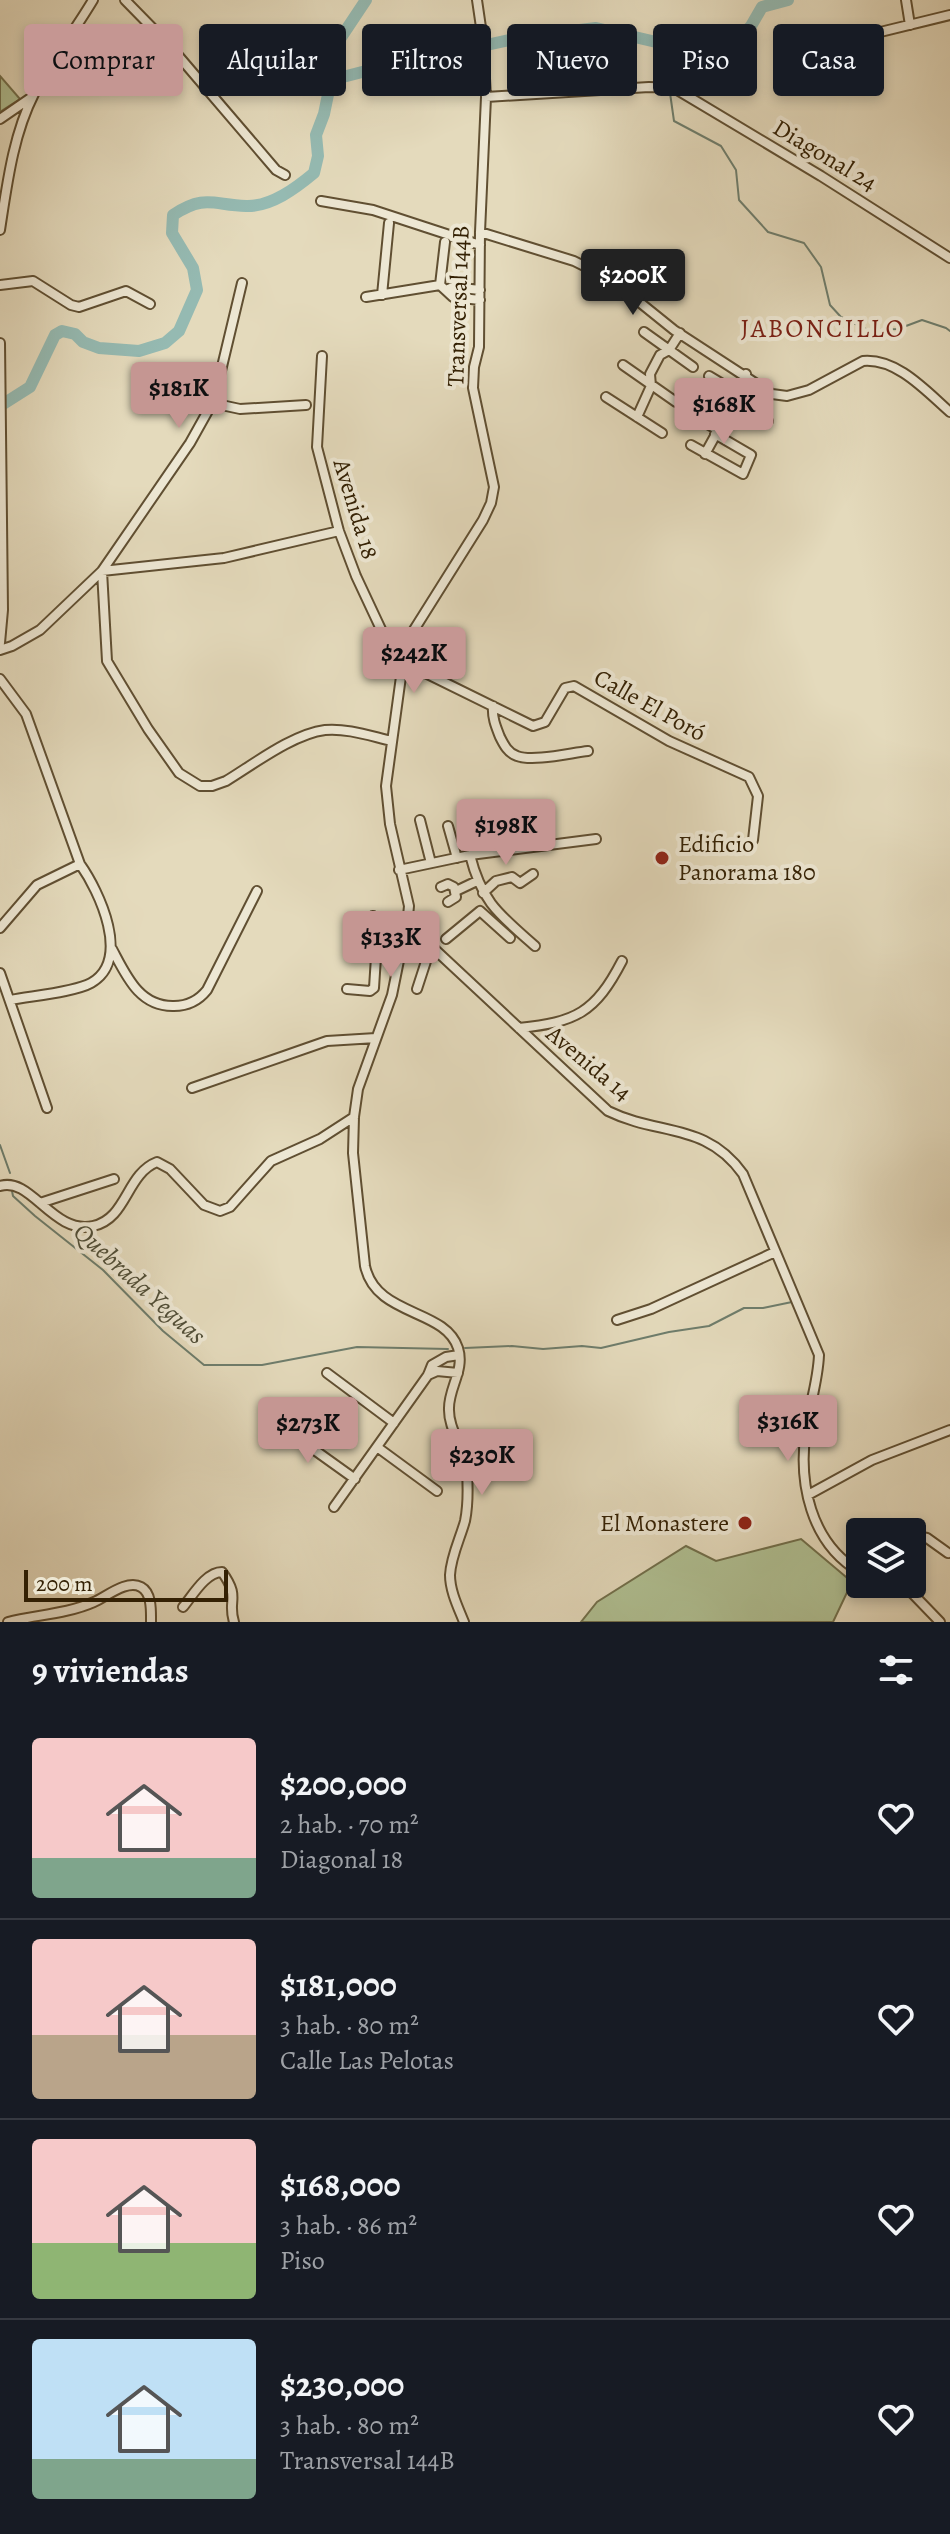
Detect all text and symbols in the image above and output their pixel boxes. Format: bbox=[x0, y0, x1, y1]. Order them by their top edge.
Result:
chip: Comprar bbox=[24, 24, 183, 96]
chip: Alquilar bbox=[199, 24, 346, 96]
chip: Filtros bbox=[362, 24, 491, 96]
chip: Nuevo bbox=[507, 24, 637, 96]
chip: Piso bbox=[653, 24, 757, 96]
chip: Casa bbox=[773, 24, 884, 96]
street label: Diagonal 24 bbox=[767, 111, 883, 199]
street label: Transversal 144B bbox=[439, 225, 477, 387]
pin: $200K bbox=[577, 249, 689, 317]
text: $200K bbox=[599, 257, 667, 292]
district label: JABONCILLO bbox=[740, 311, 906, 346]
pin: $181K bbox=[123, 362, 235, 430]
text: $181K bbox=[149, 370, 209, 405]
pin: $168K bbox=[668, 378, 780, 446]
text: $168K bbox=[692, 386, 756, 421]
street label: Avenida 18 bbox=[325, 454, 386, 563]
pin: $242K bbox=[358, 627, 470, 695]
text: $242K bbox=[381, 635, 447, 670]
street label: Calle El Poró bbox=[588, 661, 712, 749]
pin: $198K bbox=[450, 799, 562, 867]
text: $198K bbox=[474, 807, 538, 842]
place label: Edificio Panorama 180 bbox=[678, 828, 816, 888]
marker: Edificio Panorama 180 bbox=[653, 849, 671, 867]
pin: $133K bbox=[335, 911, 447, 979]
text: $133K bbox=[361, 919, 421, 954]
street label: Avenida 14 bbox=[539, 1017, 639, 1108]
water label: Quebrada Yeguas bbox=[66, 1215, 213, 1352]
pin: $316K bbox=[732, 1395, 844, 1463]
pin: $273K bbox=[252, 1397, 364, 1465]
text: $316K bbox=[757, 1403, 819, 1438]
text: $273K bbox=[276, 1405, 340, 1440]
pin: $230K bbox=[426, 1429, 538, 1497]
text: $230K bbox=[449, 1437, 515, 1472]
place label: El Monastere bbox=[600, 1507, 729, 1539]
marker: El Monastere bbox=[736, 1514, 754, 1532]
map controls bbox=[846, 1518, 926, 1598]
button: layers bbox=[846, 1518, 926, 1598]
scale bar bbox=[24, 1566, 228, 1602]
text: 200 m bbox=[36, 1569, 93, 1599]
text: 9 viviendas bbox=[32, 1647, 189, 1694]
icon: filters bbox=[874, 1648, 918, 1692]
text: $200,000 bbox=[280, 1760, 407, 1807]
icon: home bbox=[96, 1770, 192, 1866]
icon: heart bbox=[874, 1796, 918, 1840]
text: 2 hab. · 70 m² bbox=[280, 1807, 419, 1842]
text: Diagonal 18 bbox=[280, 1842, 403, 1877]
text: $181,000 bbox=[280, 1961, 397, 2008]
icon: home bbox=[96, 1971, 192, 2067]
icon: heart bbox=[874, 1997, 918, 2041]
text: 3 hab. · 80 m² bbox=[280, 2008, 419, 2043]
text: Calle Las Pelotas bbox=[280, 2043, 454, 2078]
text: $168,000 bbox=[280, 2161, 401, 2208]
icon: home bbox=[96, 2171, 192, 2267]
icon: heart bbox=[874, 2197, 918, 2241]
text: 3 hab. · 86 m² bbox=[280, 2208, 417, 2243]
text: Piso bbox=[280, 2243, 325, 2278]
text: $230,000 bbox=[280, 2361, 404, 2408]
icon: home bbox=[96, 2371, 192, 2467]
icon: heart bbox=[874, 2397, 918, 2441]
text: 3 hab. · 80 m² bbox=[280, 2408, 419, 2443]
text: Transversal 144B bbox=[280, 2443, 455, 2478]

